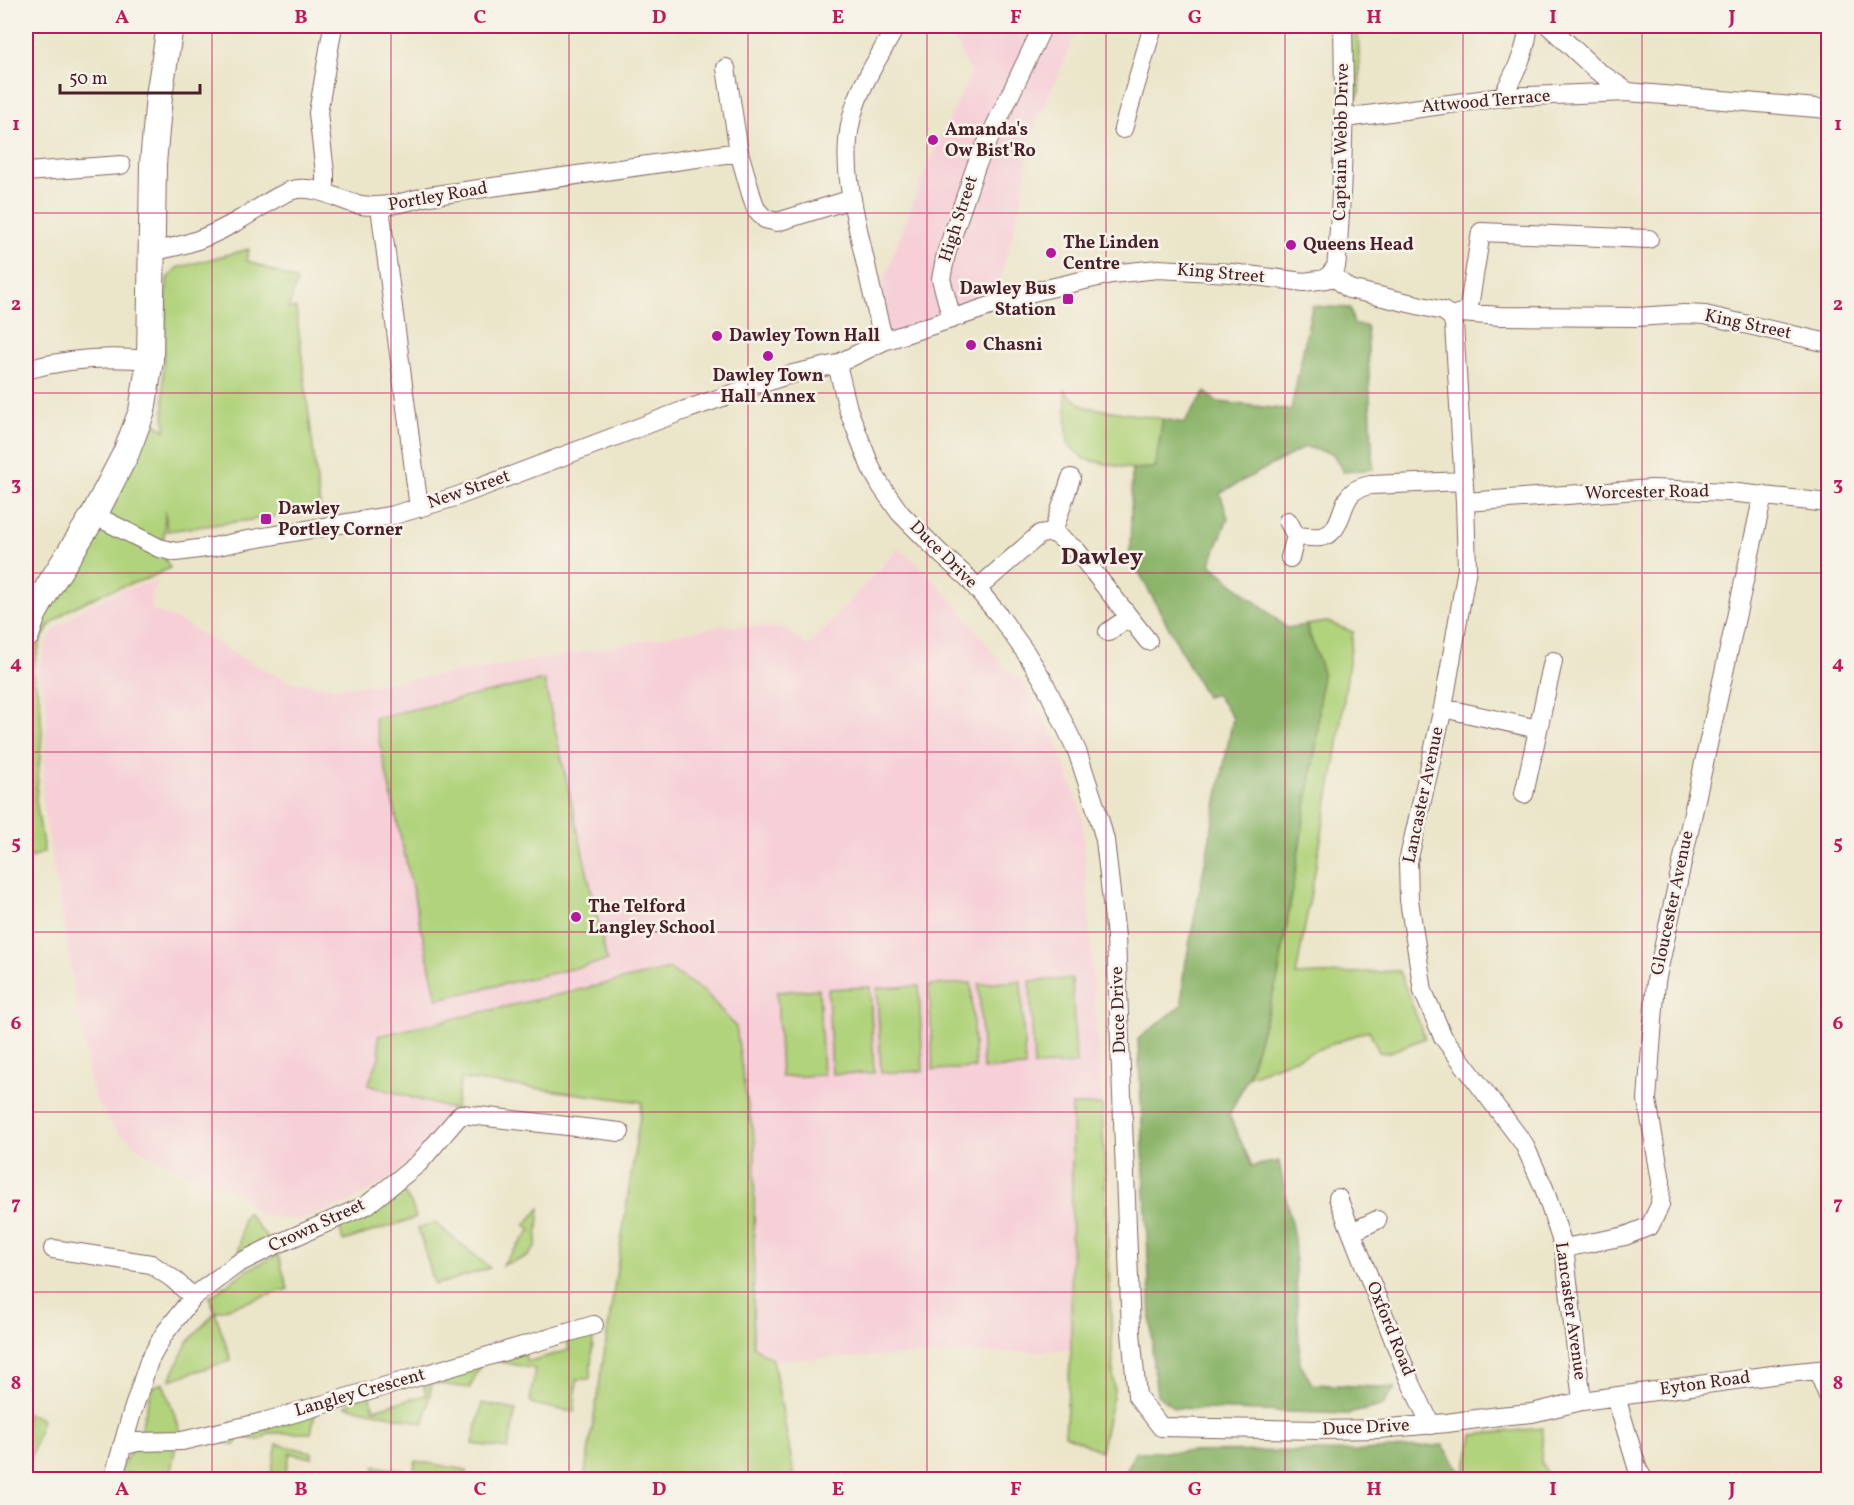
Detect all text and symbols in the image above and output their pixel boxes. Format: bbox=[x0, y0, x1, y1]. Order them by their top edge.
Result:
text: A bbox=[115, 4, 129, 32]
text: B bbox=[294, 4, 308, 32]
text: C bbox=[474, 4, 487, 32]
text: D bbox=[652, 4, 666, 32]
text: E bbox=[832, 4, 844, 32]
text: F bbox=[1010, 4, 1022, 32]
text: G bbox=[1188, 4, 1202, 32]
text: H bbox=[1366, 4, 1382, 32]
text: I bbox=[1549, 4, 1557, 32]
text: J bbox=[1727, 4, 1736, 32]
scale bar bbox=[60, 57, 200, 95]
street label: Captain Webb Drive bbox=[1328, 63, 1356, 221]
text: 50 m bbox=[69, 67, 108, 92]
street label: Attwood Terrace bbox=[1420, 84, 1552, 120]
text: 1 bbox=[12, 111, 20, 139]
text: 1 bbox=[1834, 111, 1842, 139]
place label: Amanda's Ow Bist'Ro bbox=[945, 118, 1036, 164]
marker: Amanda's Ow Bist'Ro bbox=[926, 133, 940, 147]
street label: High Street bbox=[933, 172, 985, 266]
street label: Portley Road bbox=[386, 176, 490, 218]
place label: The Linden Centre bbox=[1063, 231, 1160, 277]
place label: Queens Head bbox=[1303, 233, 1414, 258]
marker: Queens Head bbox=[1284, 238, 1298, 252]
marker: The Linden Centre bbox=[1044, 246, 1058, 260]
street label: King Street bbox=[1176, 258, 1266, 290]
place label: Dawley Bus Station bbox=[959, 277, 1056, 323]
text: 2 bbox=[11, 291, 21, 319]
text: 2 bbox=[1833, 291, 1843, 319]
marker: Dawley Bus Station bbox=[1061, 292, 1075, 306]
street label: King Street bbox=[1702, 304, 1794, 346]
place label: Dawley Town Hall bbox=[729, 324, 880, 349]
marker: Dawley Town Hall bbox=[710, 329, 724, 343]
place label: Chasni bbox=[983, 333, 1042, 358]
marker: Chasni bbox=[964, 338, 978, 352]
marker: Dawley Town Hall Annex bbox=[761, 349, 775, 363]
place label: Dawley Town Hall Annex bbox=[712, 364, 824, 410]
street label: New Street bbox=[424, 464, 514, 516]
text: 3 bbox=[11, 471, 21, 499]
text: 3 bbox=[1833, 471, 1843, 499]
street label: Worcester Road bbox=[1585, 479, 1709, 507]
place label: Dawley Portley Corner bbox=[278, 497, 403, 543]
marker: Dawley Portley Corner bbox=[259, 512, 273, 526]
street label: Duce Drive bbox=[903, 515, 983, 595]
district label: Dawley bbox=[1061, 541, 1144, 575]
text: 4 bbox=[10, 650, 22, 678]
text: 4 bbox=[1832, 650, 1844, 678]
street label: Lancaster Avenue bbox=[1397, 724, 1451, 866]
street label: Gloucester Avenue bbox=[1645, 828, 1701, 978]
text: 5 bbox=[11, 830, 21, 858]
text: 5 bbox=[1833, 830, 1843, 858]
place label: The Telford Langley School bbox=[588, 895, 715, 941]
marker: The Telford Langley School bbox=[569, 910, 583, 924]
street label: Duce Drive bbox=[1105, 966, 1133, 1054]
text: 6 bbox=[11, 1010, 22, 1038]
text: 6 bbox=[1833, 1010, 1844, 1038]
text: 7 bbox=[11, 1190, 21, 1218]
text: 7 bbox=[1833, 1190, 1843, 1218]
street label: Crown Street bbox=[265, 1193, 369, 1259]
street label: Lancaster Avenue bbox=[1548, 1240, 1592, 1382]
street label: Oxford Road bbox=[1360, 1278, 1420, 1380]
street label: Langley Crescent bbox=[292, 1362, 428, 1424]
street label: Eyton Road bbox=[1658, 1365, 1752, 1403]
text: 8 bbox=[11, 1370, 21, 1398]
text: 8 bbox=[1833, 1370, 1843, 1398]
street label: Duce Drive bbox=[1322, 1413, 1410, 1443]
text: A bbox=[115, 1476, 129, 1504]
text: B bbox=[294, 1476, 308, 1504]
text: C bbox=[474, 1476, 487, 1504]
text: D bbox=[652, 1476, 666, 1504]
text: E bbox=[832, 1476, 844, 1504]
text: F bbox=[1010, 1476, 1022, 1504]
text: G bbox=[1188, 1476, 1202, 1504]
text: H bbox=[1366, 1476, 1382, 1504]
text: I bbox=[1549, 1476, 1557, 1504]
text: J bbox=[1727, 1476, 1736, 1504]

